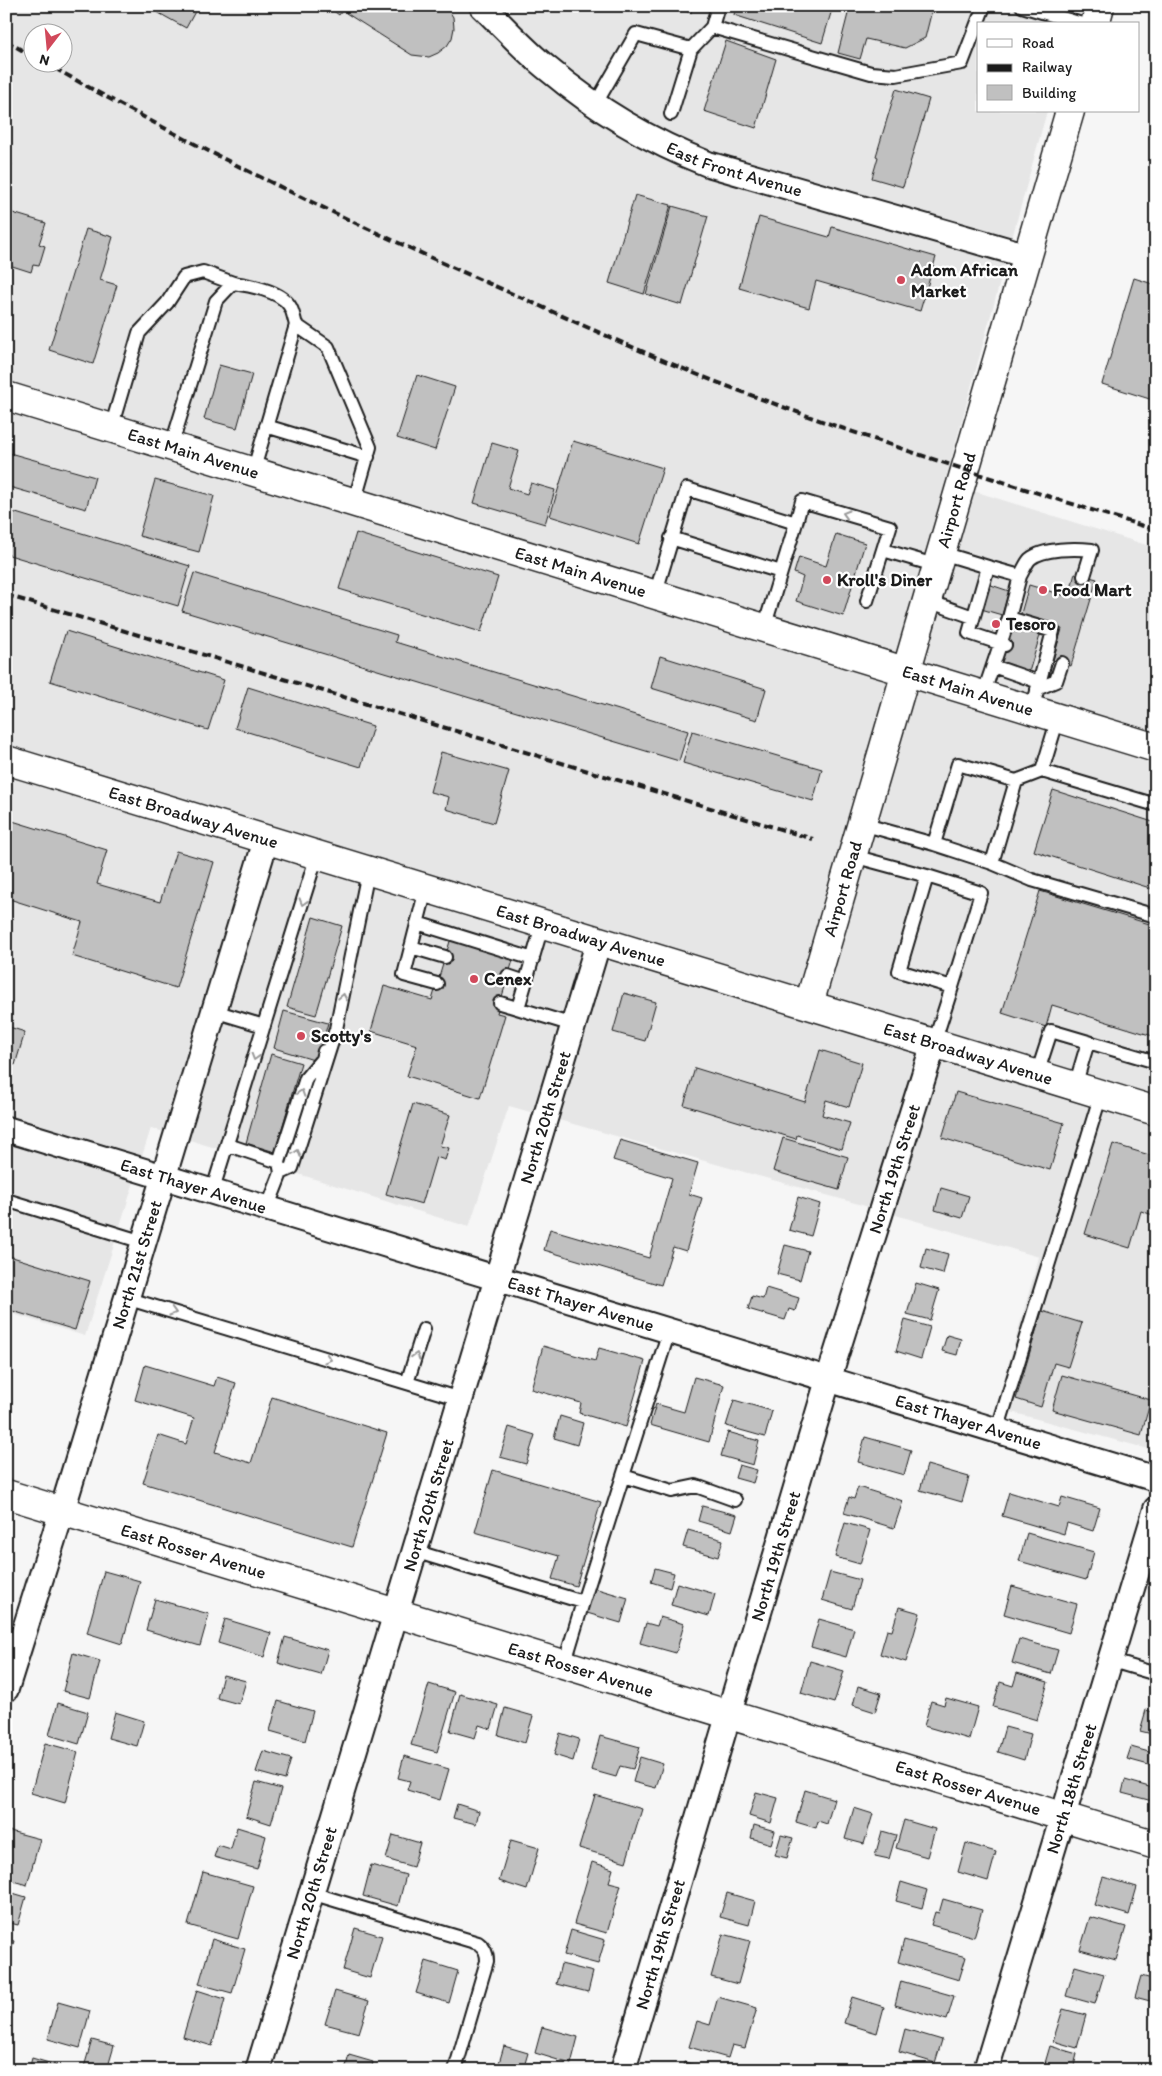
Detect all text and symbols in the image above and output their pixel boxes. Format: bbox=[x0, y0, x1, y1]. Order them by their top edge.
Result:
north arrow bbox=[22, 22, 72, 72]
legend bbox=[977, 22, 1140, 112]
text: Road bbox=[1022, 34, 1055, 52]
text: N bbox=[38, 51, 51, 69]
text: Railway bbox=[1022, 58, 1072, 76]
text: Building bbox=[1022, 84, 1076, 102]
street label: East Front Avenue bbox=[663, 136, 805, 202]
place label: Adom African Market bbox=[910, 259, 1019, 302]
marker: Adom African Market bbox=[895, 274, 907, 286]
street label: East Main Avenue bbox=[125, 423, 262, 484]
street label: Airport Road bbox=[932, 449, 981, 550]
one-way arrow bbox=[843, 509, 851, 519]
street label: East Main Avenue bbox=[512, 541, 649, 602]
place label: Kroll's Diner bbox=[837, 569, 933, 591]
marker: Kroll's Diner bbox=[821, 574, 833, 586]
place label: Food Mart bbox=[1053, 579, 1132, 601]
marker: Food Mart bbox=[1037, 584, 1049, 596]
place label: Tesoro bbox=[1005, 613, 1056, 635]
marker: Tesoro bbox=[990, 618, 1002, 630]
street label: East Main Avenue bbox=[900, 660, 1036, 721]
street label: East Broadway Avenue bbox=[106, 781, 281, 853]
street label: Airport Road bbox=[818, 838, 867, 939]
one-way arrow bbox=[298, 897, 308, 906]
street label: East Broadway Avenue bbox=[493, 899, 668, 972]
place label: Cenex bbox=[484, 968, 532, 990]
marker: Cenex bbox=[468, 973, 480, 985]
one-way arrow bbox=[337, 992, 348, 1001]
street label: East Broadway Avenue bbox=[881, 1017, 1056, 1090]
place label: Scotty's bbox=[311, 1025, 372, 1047]
marker: Scotty's bbox=[295, 1030, 307, 1042]
street label: North 20th Street bbox=[515, 1048, 576, 1186]
one-way arrow bbox=[250, 1053, 260, 1061]
one-way arrow bbox=[295, 1090, 305, 1098]
street label: North 19th Street bbox=[864, 1101, 925, 1237]
one-way arrow bbox=[291, 1149, 301, 1157]
street label: East Thayer Avenue bbox=[118, 1153, 269, 1219]
street label: North 21st Street bbox=[107, 1197, 167, 1332]
street label: East Thayer Avenue bbox=[505, 1271, 657, 1337]
one-way arrow bbox=[168, 1307, 177, 1317]
one-way arrow bbox=[410, 1352, 420, 1361]
one-way arrow bbox=[324, 1354, 332, 1364]
street label: East Thayer Avenue bbox=[893, 1389, 1044, 1455]
street label: North 20th Street bbox=[398, 1436, 459, 1574]
street label: North 19th Street bbox=[746, 1488, 805, 1624]
street label: East Rosser Avenue bbox=[118, 1519, 269, 1584]
street label: East Rosser Avenue bbox=[505, 1637, 656, 1702]
street label: North 18th Street bbox=[1041, 1721, 1101, 1856]
street label: East Rosser Avenue bbox=[893, 1755, 1044, 1820]
street label: North 20th Street bbox=[281, 1824, 342, 1962]
street label: North 19th Street bbox=[631, 1876, 690, 2012]

